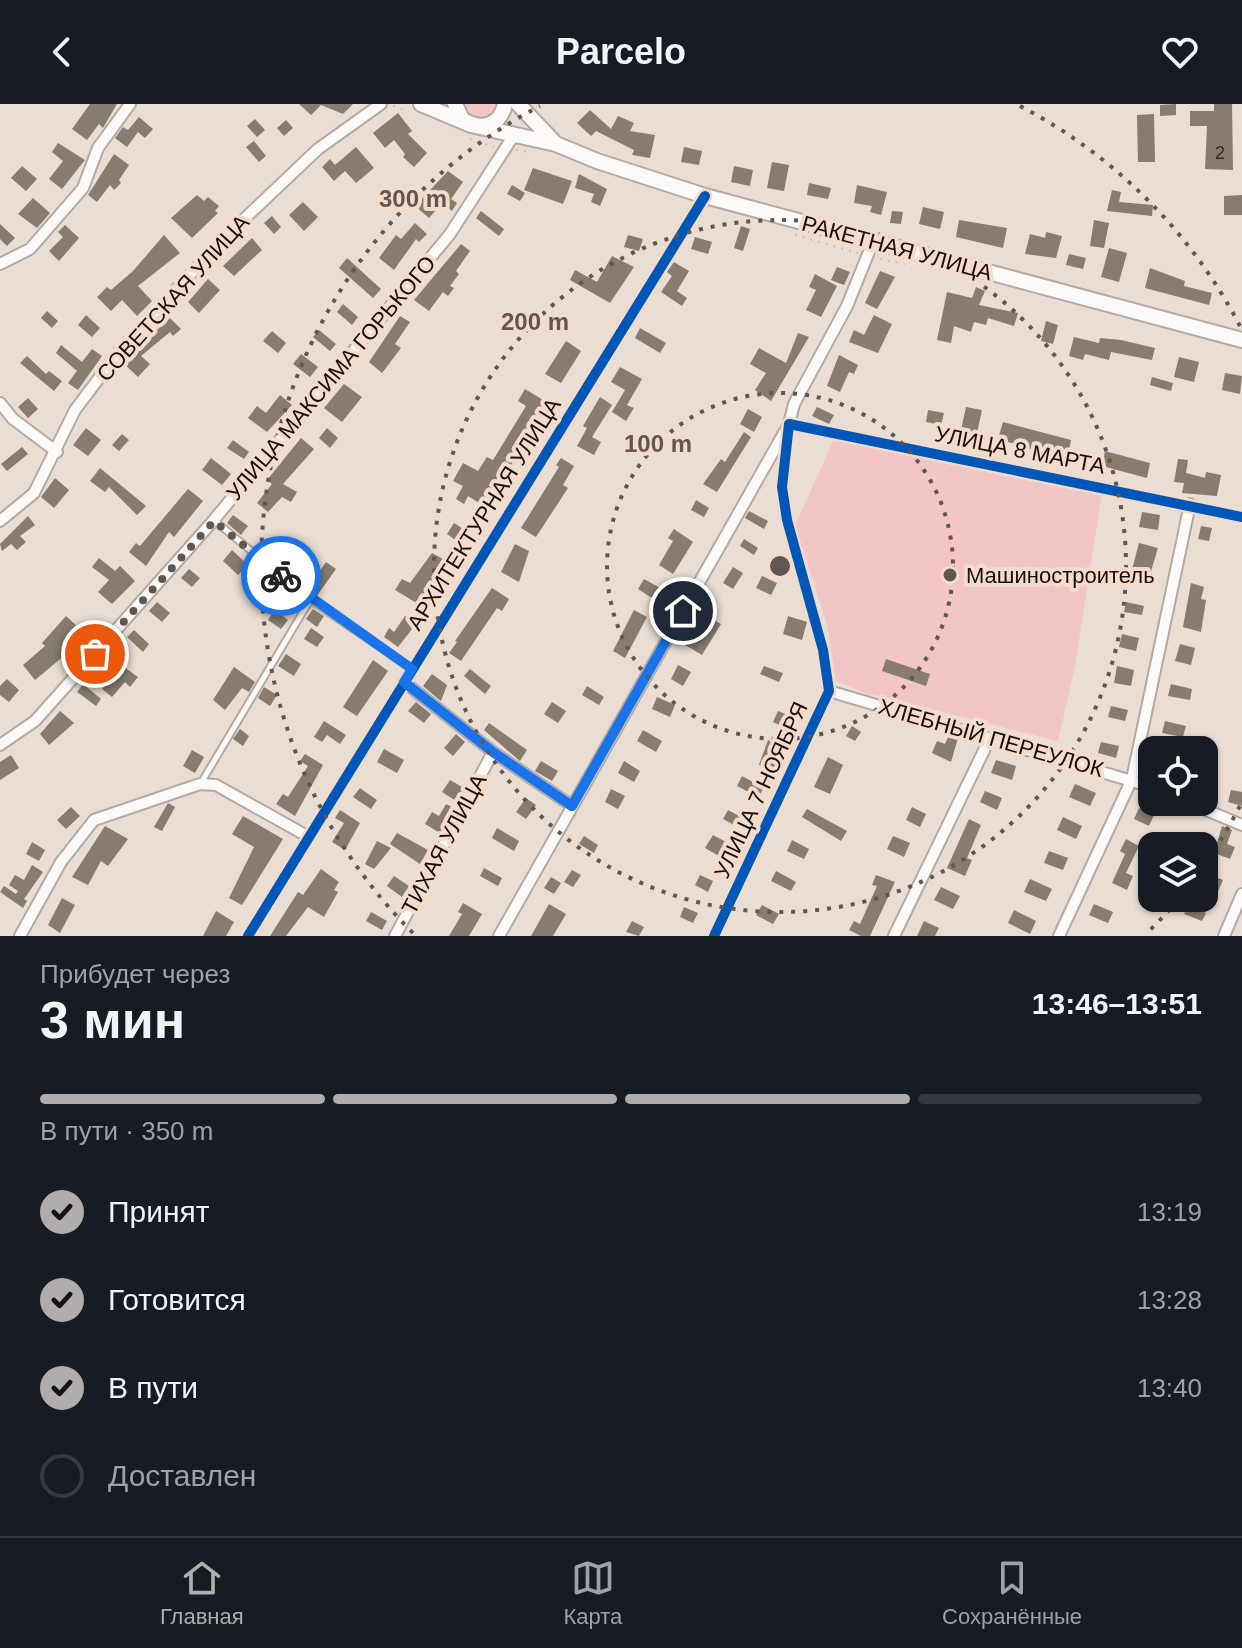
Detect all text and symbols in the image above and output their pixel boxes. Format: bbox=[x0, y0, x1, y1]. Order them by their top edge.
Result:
icon: back bbox=[40, 30, 84, 74]
icon: heart bbox=[1158, 30, 1202, 74]
text: Parcelo bbox=[556, 31, 686, 72]
house number: 2 bbox=[1215, 143, 1225, 163]
text: 300 m bbox=[379, 185, 447, 212]
street label: СОВЕТСКАЯ УЛИЦА bbox=[92, 209, 254, 386]
street label: РАКЕТНАЯ УЛИЦА bbox=[799, 211, 995, 285]
street label: УЛИЦА МАКСИМА ГОРЬКОГО bbox=[221, 251, 441, 505]
text: 200 m bbox=[501, 308, 569, 335]
street label: АРХИТЕКТУРНАЯ УЛИЦА bbox=[402, 393, 566, 635]
street label: УЛИЦА 8 МАРТА bbox=[933, 421, 1108, 479]
text: 100 m bbox=[624, 430, 692, 457]
courier bbox=[241, 536, 321, 616]
centre of rings bbox=[766, 552, 794, 580]
icon: bike bbox=[259, 554, 303, 598]
place label: Машиностроитель bbox=[966, 563, 1155, 588]
marker: Машиностроитель bbox=[941, 566, 959, 584]
pin bbox=[649, 577, 717, 645]
icon: home bbox=[661, 589, 705, 633]
pin bbox=[61, 620, 129, 688]
icon: bag bbox=[73, 632, 117, 676]
street label: ХЛЕБНЫЙ ПЕРЕУЛОК bbox=[876, 694, 1107, 782]
street label: УЛИЦА 7 НОЯБРЯ bbox=[709, 698, 813, 882]
map controls bbox=[1138, 736, 1218, 912]
button: locate bbox=[1138, 736, 1218, 816]
street label: ТИХАЯ УЛИЦА bbox=[397, 769, 492, 918]
button: layers bbox=[1138, 832, 1218, 912]
text: Прибудет через bbox=[40, 959, 230, 989]
text: 13:46–13:51 bbox=[1032, 987, 1202, 1020]
text: 3 мин bbox=[40, 991, 185, 1049]
text: В пути · 350 m bbox=[40, 1116, 213, 1146]
icon: check bbox=[40, 1190, 84, 1234]
text: Принят bbox=[108, 1195, 210, 1228]
text: 13:19 bbox=[1137, 1197, 1202, 1227]
icon: check bbox=[40, 1278, 84, 1322]
text: Готовится bbox=[108, 1283, 246, 1316]
text: 13:28 bbox=[1137, 1285, 1202, 1315]
icon: check bbox=[40, 1366, 84, 1410]
text: В пути bbox=[108, 1371, 198, 1404]
text: 13:40 bbox=[1137, 1373, 1202, 1403]
text: Доставлен bbox=[108, 1459, 256, 1492]
tab: Главная bbox=[160, 1556, 244, 1630]
tab: Карта bbox=[563, 1556, 622, 1630]
tab: Сохранённые bbox=[942, 1556, 1082, 1630]

